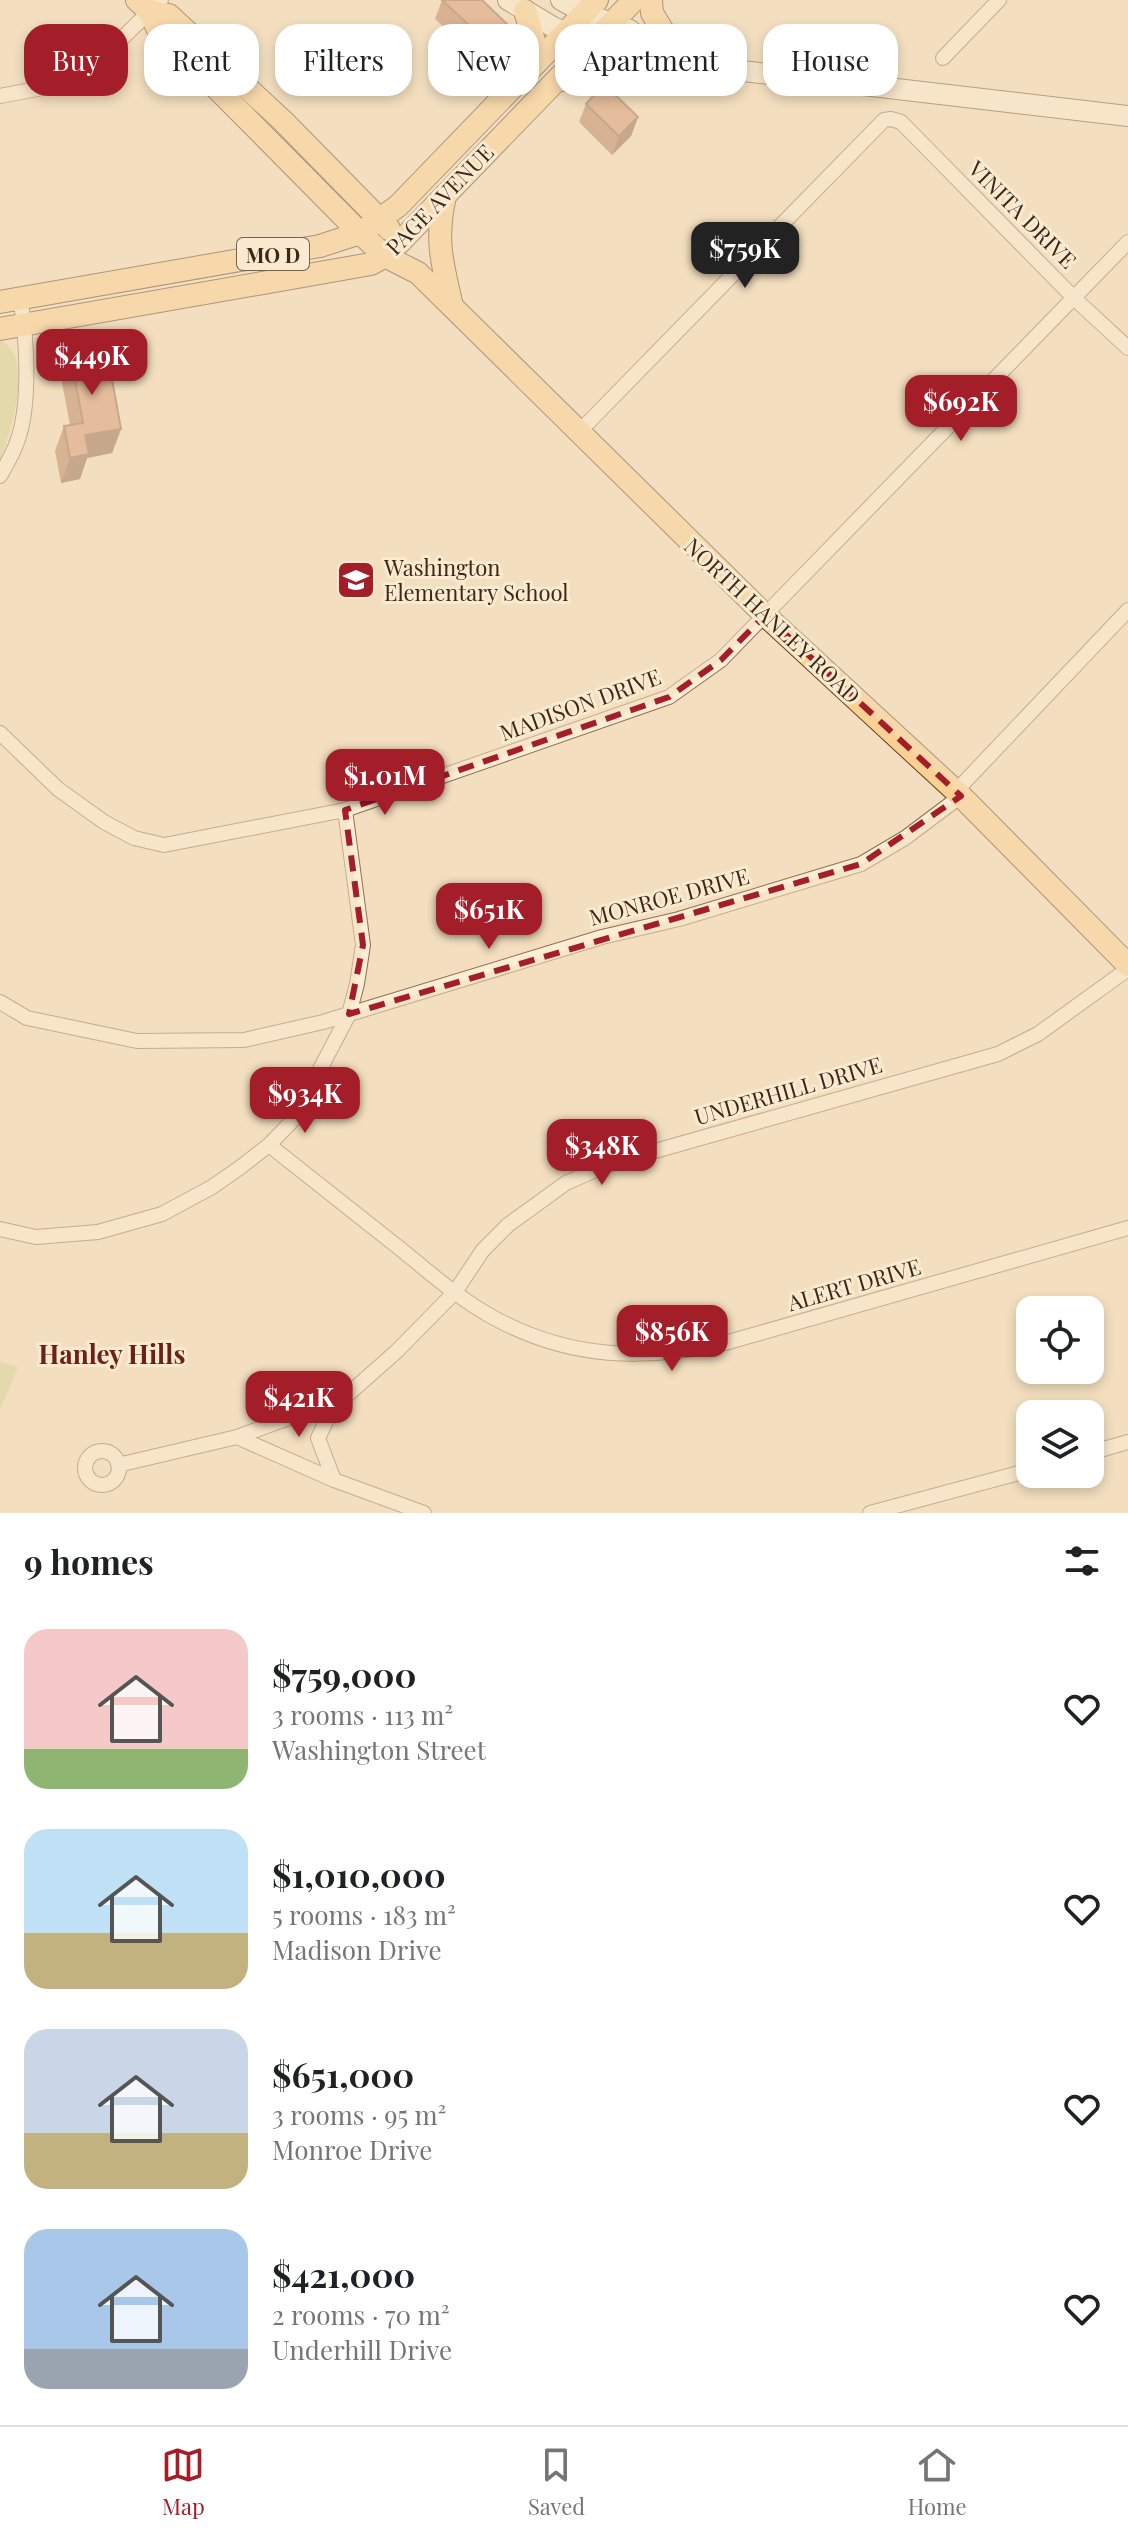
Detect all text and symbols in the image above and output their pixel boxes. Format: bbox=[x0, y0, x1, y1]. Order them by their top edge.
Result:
chip: Buy bbox=[24, 24, 128, 96]
chip: Rent bbox=[144, 24, 259, 96]
chip: Filters bbox=[275, 24, 412, 96]
chip: New bbox=[428, 24, 539, 96]
chip: Apartment bbox=[555, 24, 747, 96]
chip: House bbox=[763, 24, 898, 96]
street label: PAGE AVENUE bbox=[378, 137, 500, 261]
street label: VINITA DRIVE bbox=[962, 153, 1083, 274]
pin: $759K bbox=[689, 222, 801, 290]
text: $759K bbox=[709, 230, 781, 265]
road number: MO D bbox=[237, 238, 309, 270]
pin: $449K bbox=[36, 329, 148, 397]
text: $449K bbox=[54, 337, 130, 372]
pin: $692K bbox=[905, 375, 1017, 443]
text: $692K bbox=[923, 383, 999, 418]
street label: NORTH HANLEY ROAD bbox=[678, 530, 868, 710]
place label: Washington Elementary School bbox=[383, 552, 569, 607]
school or university icon: Washington Elementary School bbox=[335, 559, 377, 601]
street label: MADISON DRIVE bbox=[495, 661, 665, 747]
pin: $1.01M bbox=[320, 749, 450, 817]
text: $1.01M bbox=[344, 757, 426, 792]
street label: MONROE DRIVE bbox=[586, 860, 752, 932]
pin: $651K bbox=[433, 883, 545, 951]
text: $651K bbox=[454, 891, 524, 926]
street label: UNDERHILL DRIVE bbox=[691, 1049, 885, 1131]
pin: $934K bbox=[249, 1067, 361, 1135]
text: $934K bbox=[268, 1075, 342, 1110]
pin: $348K bbox=[546, 1119, 658, 1187]
text: $348K bbox=[565, 1127, 639, 1162]
street label: ALERT DRIVE bbox=[783, 1251, 924, 1318]
map controls bbox=[1016, 1296, 1104, 1488]
button: locate bbox=[1016, 1296, 1104, 1384]
pin: $856K bbox=[616, 1305, 728, 1373]
text: $856K bbox=[635, 1313, 709, 1348]
district label: Hanley Hills bbox=[39, 1336, 185, 1371]
pin: $421K bbox=[243, 1371, 355, 1439]
text: $421K bbox=[264, 1379, 334, 1414]
button: layers bbox=[1016, 1400, 1104, 1488]
text: 9 homes bbox=[24, 1538, 154, 1584]
icon: filters bbox=[1060, 1539, 1104, 1583]
text: $759,000 bbox=[272, 1651, 416, 1697]
icon: home bbox=[88, 1661, 184, 1757]
icon: heart bbox=[1060, 1687, 1104, 1731]
text: 3 rooms · 113 m² bbox=[272, 1697, 453, 1732]
text: Washington Street bbox=[272, 1732, 486, 1767]
text: $1,010,000 bbox=[272, 1851, 446, 1897]
icon: home bbox=[88, 1861, 184, 1957]
icon: heart bbox=[1060, 1887, 1104, 1931]
text: 5 rooms · 183 m² bbox=[272, 1897, 456, 1932]
text: Madison Drive bbox=[272, 1932, 442, 1967]
text: $651,000 bbox=[272, 2051, 414, 2097]
icon: home bbox=[88, 2061, 184, 2157]
icon: heart bbox=[1060, 2087, 1104, 2131]
text: 3 rooms · 95 m² bbox=[272, 2097, 446, 2132]
text: Monroe Drive bbox=[272, 2132, 433, 2167]
text: $421,000 bbox=[272, 2251, 415, 2297]
icon: home bbox=[88, 2261, 184, 2357]
icon: heart bbox=[1060, 2287, 1104, 2331]
text: 2 rooms · 70 m² bbox=[272, 2297, 450, 2332]
text: Underhill Drive bbox=[272, 2332, 452, 2367]
tab: Map bbox=[161, 2443, 205, 2521]
tab: Saved bbox=[528, 2443, 585, 2521]
tab: Home bbox=[908, 2443, 967, 2521]

